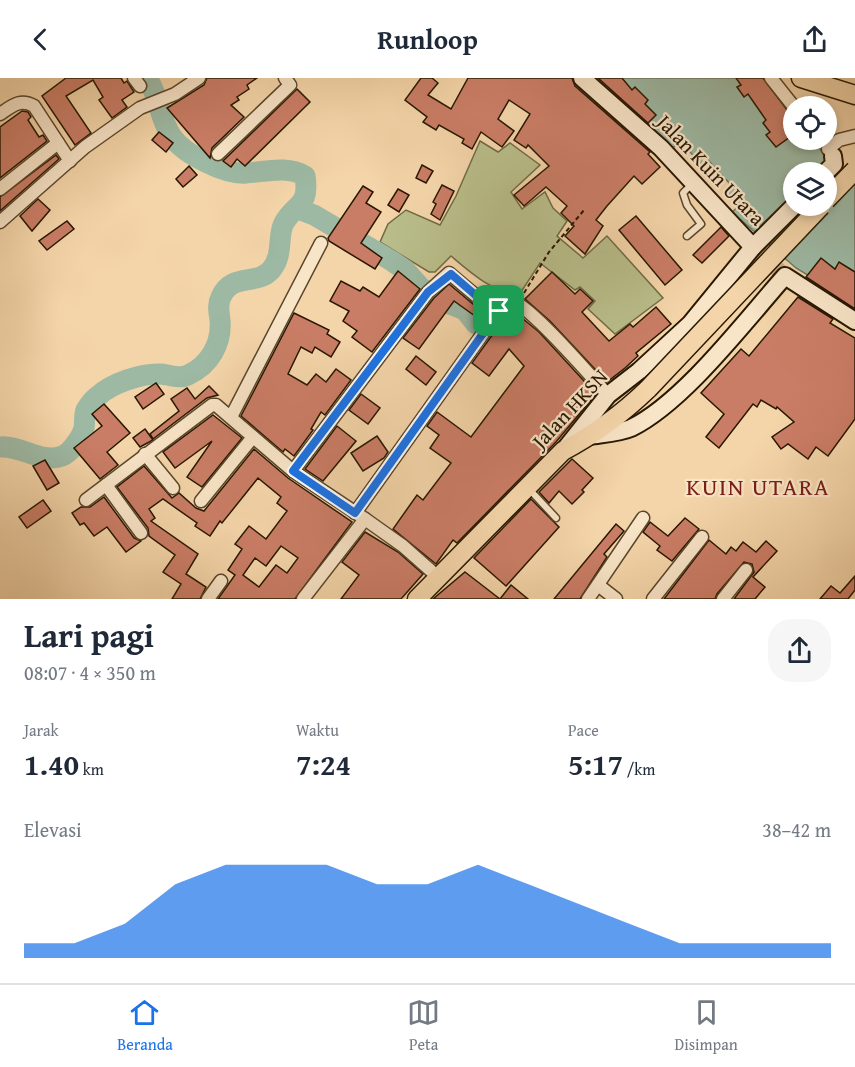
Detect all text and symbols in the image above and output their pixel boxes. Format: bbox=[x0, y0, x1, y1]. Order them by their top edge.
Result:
text: Runloop bbox=[377, 19, 478, 59]
icon: back bbox=[24, 23, 57, 56]
icon: share bbox=[798, 23, 831, 56]
map controls bbox=[783, 96, 837, 216]
button: locate bbox=[783, 96, 837, 150]
street label: Jalan Kuin Utara bbox=[648, 105, 773, 232]
button: layers bbox=[783, 162, 837, 216]
pin bbox=[473, 285, 524, 336]
icon: arrive bbox=[482, 294, 515, 327]
street label: Jalan HKSN bbox=[522, 362, 615, 458]
district label: KUIN UTARA bbox=[686, 469, 830, 504]
text: Lari pagi bbox=[24, 611, 154, 659]
button: share bbox=[768, 619, 831, 682]
text: 08:07 · 4 × 350 m bbox=[24, 658, 156, 687]
text: Jarak bbox=[24, 718, 59, 742]
text: Waktu bbox=[296, 718, 339, 742]
text: Pace bbox=[568, 718, 599, 742]
text: 1.40 bbox=[24, 742, 79, 786]
text: 7:24 bbox=[296, 742, 351, 786]
text: 5:17 bbox=[568, 742, 623, 786]
text: km bbox=[79, 757, 104, 781]
text: /km bbox=[623, 757, 655, 781]
text: Elevasi bbox=[24, 815, 82, 844]
text: 38–42 m bbox=[762, 815, 831, 844]
tab: Beranda bbox=[117, 996, 173, 1056]
tab: Peta bbox=[407, 996, 440, 1056]
tab: Disimpan bbox=[674, 996, 738, 1056]

